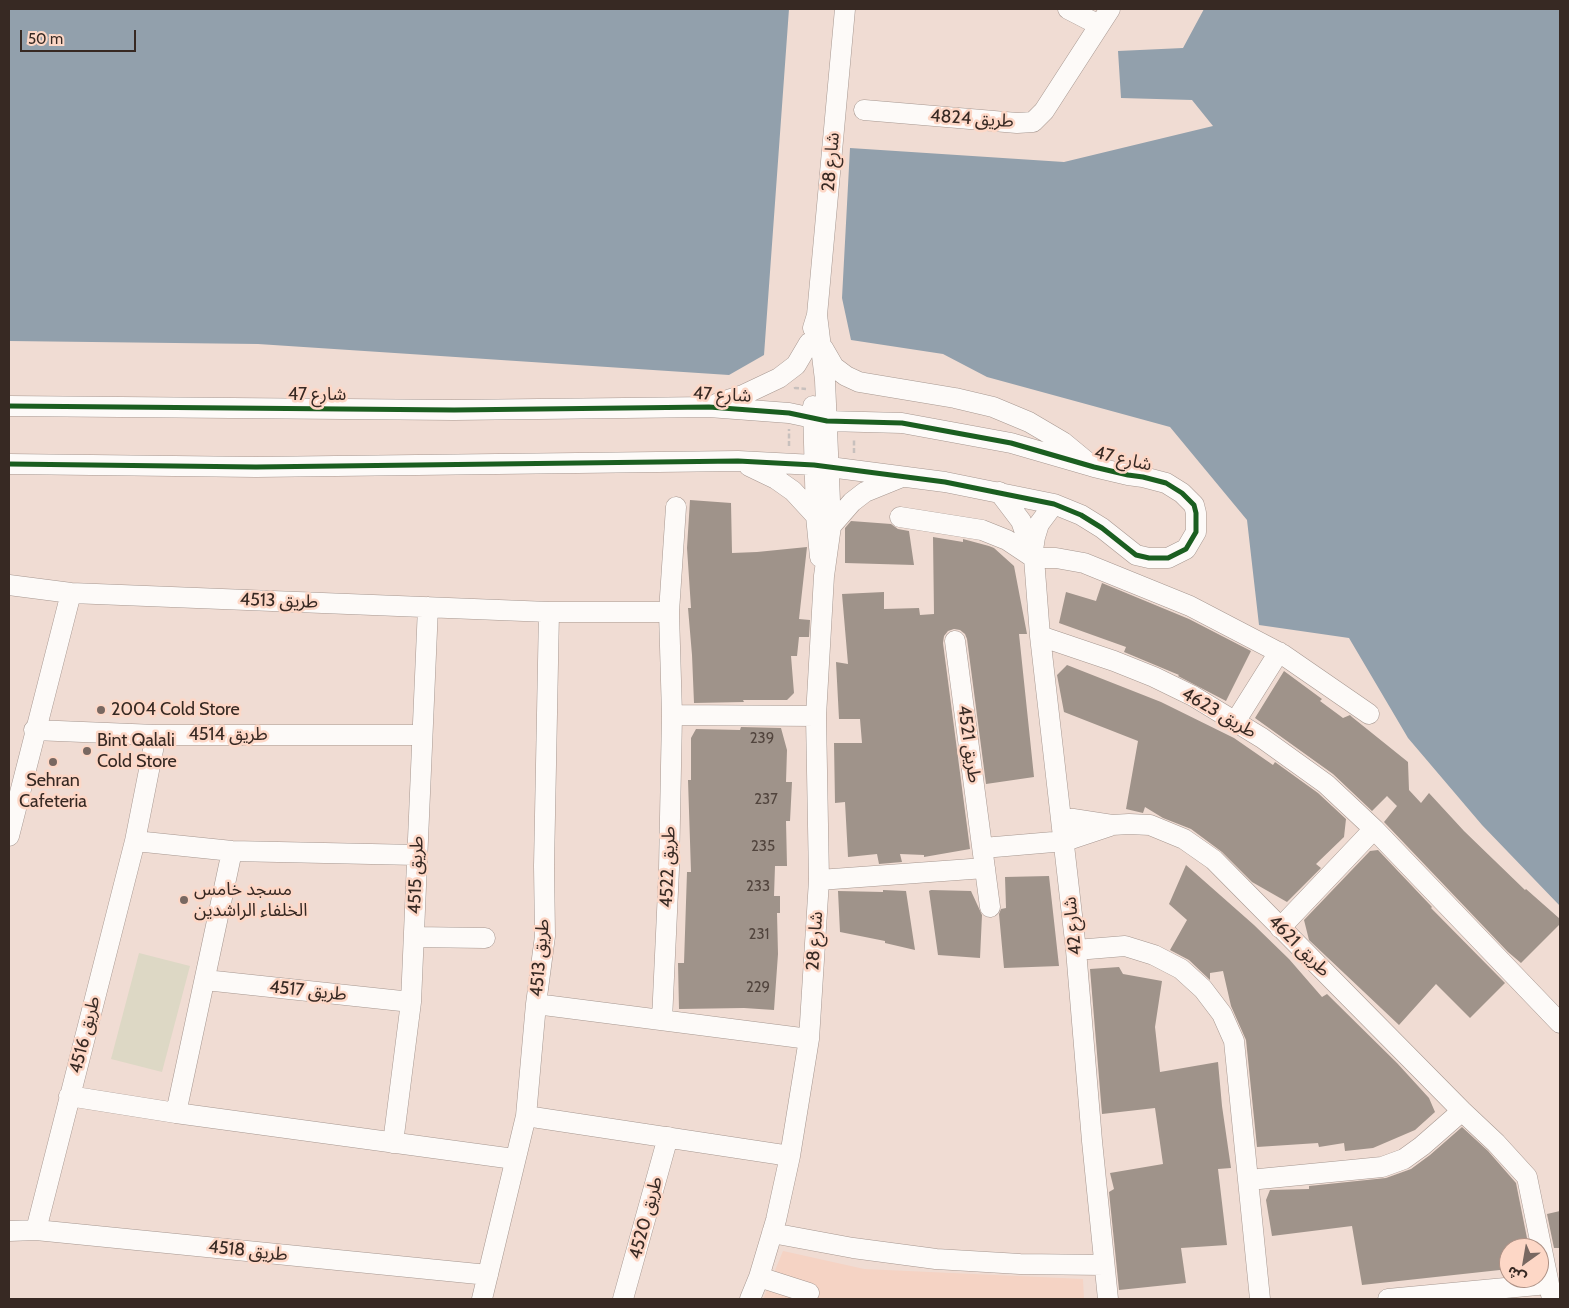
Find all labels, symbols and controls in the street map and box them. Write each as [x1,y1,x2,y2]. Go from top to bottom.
scale bar [22,20,139,52]
text: 50 m [28,30,63,48]
street label: طريق 4824 [929,105,1015,133]
street label: شارع 28 [818,131,844,193]
street label: شارع 47 [692,383,752,407]
street label: شارع 47 [288,384,346,406]
street label: شارع 47 [1092,442,1154,476]
street label: طريق 4513 [239,589,319,613]
street label: طريق 4623 [1178,683,1260,743]
place label: 2004 Cold Store [111,699,240,721]
marker: 2004 Cold Store [95,704,107,716]
street label: طريق 4521 [953,704,985,784]
street label: طريق 4514 [188,724,268,746]
place label: Bint Qalali Cold Store [97,730,177,772]
house number: 239 [750,730,774,748]
marker: Bint Qalali Cold Store [81,745,93,757]
marker: Sehran Cafeteria [47,756,59,768]
place label: Sehran Cafeteria [19,770,87,812]
house number: 237 [754,791,778,809]
street label: طريق 4522 [656,826,680,908]
street label: طريق 4515 [404,835,428,915]
house number: 235 [751,838,775,856]
house number: 233 [746,878,770,896]
place label: مسجد خامس الخلفاء الراشدين [194,879,308,922]
marker: مسجد خامس الخلفاء الراشدين [178,894,190,906]
street label: شارع 42 [1059,896,1087,956]
street label: شارع 28 [802,911,828,971]
street label: طريق 4621 [1264,911,1334,981]
street label: طريق 4513 [526,918,554,998]
house number: 231 [749,926,769,944]
street label: طريق 4517 [268,976,348,1006]
house number: 229 [746,979,770,997]
street label: طريق 4516 [65,994,105,1076]
street label: طريق 4520 [625,1174,667,1262]
street label: طريق 4518 [207,1236,289,1266]
north arrow [1499,1238,1549,1288]
text: ش [1504,1262,1529,1288]

